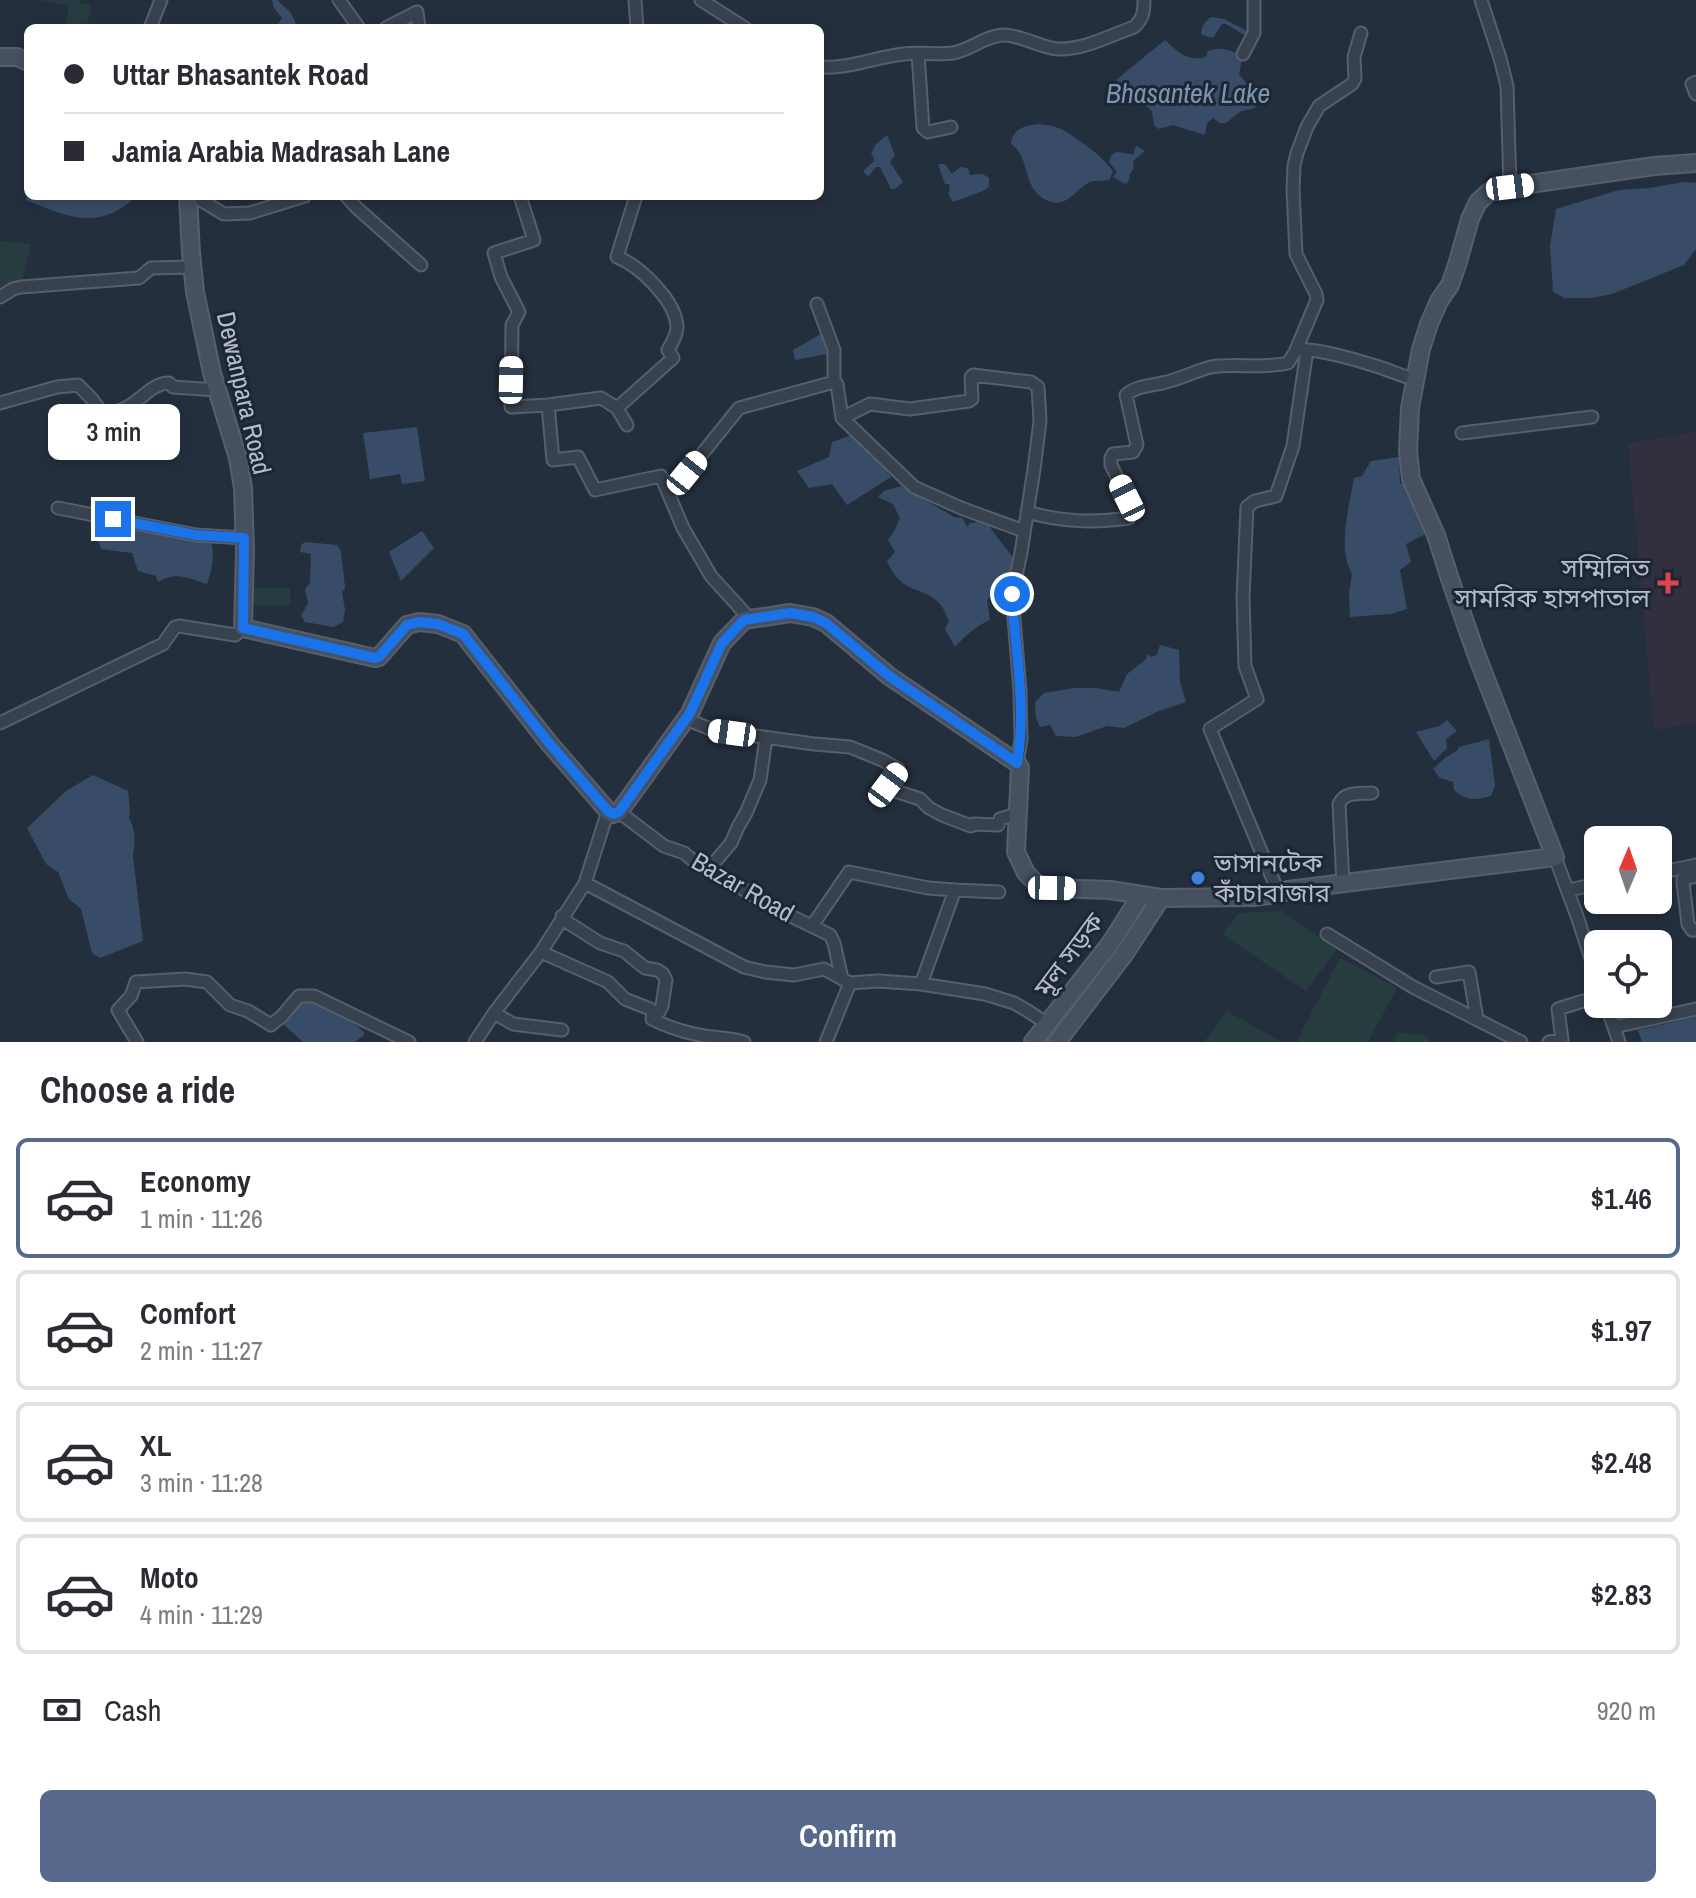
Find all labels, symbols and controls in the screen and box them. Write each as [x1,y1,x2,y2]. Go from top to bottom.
text: Uttar Bhasantek Road [112,54,369,94]
water label: Bhasantek Lake [1106,74,1270,112]
text: Jamia Arabia Madrasah Lane [112,131,450,171]
car [1485,172,1535,202]
street label: Dewanpara Road [209,308,280,478]
car [499,356,523,404]
callout: 3 min [47,403,179,459]
text: 3 min [87,414,141,449]
car [663,447,711,499]
car [1106,471,1148,525]
route end [95,501,131,537]
place label: সম্মিলিত সামরিক হাসপাতাল [1454,550,1651,615]
marker: সম্মিলিত সামরিক হাসপাতাল [1657,572,1679,594]
route start [994,576,1030,612]
car [707,718,757,748]
car [864,759,912,811]
north arrow [1584,826,1672,914]
map controls [1584,826,1672,1018]
street label: Bazar Road [686,843,801,930]
place label: ভাসানটেক কাঁচাবাজার [1213,845,1331,910]
marker: ভাসানটেক কাঁচাবাজার [1189,869,1207,887]
car [1028,876,1076,900]
street label: মূল সড়ক [1025,905,1112,1005]
button: locate [1584,930,1672,1018]
text: Choose a ride [40,1066,235,1114]
text: Economy [140,1161,251,1201]
icon: car [44,1162,116,1234]
text: $1.46 [1590,1178,1652,1218]
text: 1 min · 11:26 [140,1201,263,1236]
text: Comfort [140,1293,236,1333]
icon: car [44,1294,116,1366]
text: $1.97 [1590,1310,1652,1350]
text: 2 min · 11:27 [140,1333,263,1368]
text: XL [140,1425,171,1465]
icon: car [44,1426,116,1498]
text: $2.48 [1590,1442,1652,1482]
text: 3 min · 11:28 [140,1465,263,1500]
text: Moto [140,1557,199,1597]
icon: car [44,1558,116,1630]
text: $2.83 [1590,1574,1652,1614]
text: 4 min · 11:29 [140,1597,263,1632]
icon: cash [40,1688,84,1732]
text: Cash [104,1690,161,1730]
text: 920 m [1597,1693,1656,1728]
button: Confirm [40,1790,1656,1882]

